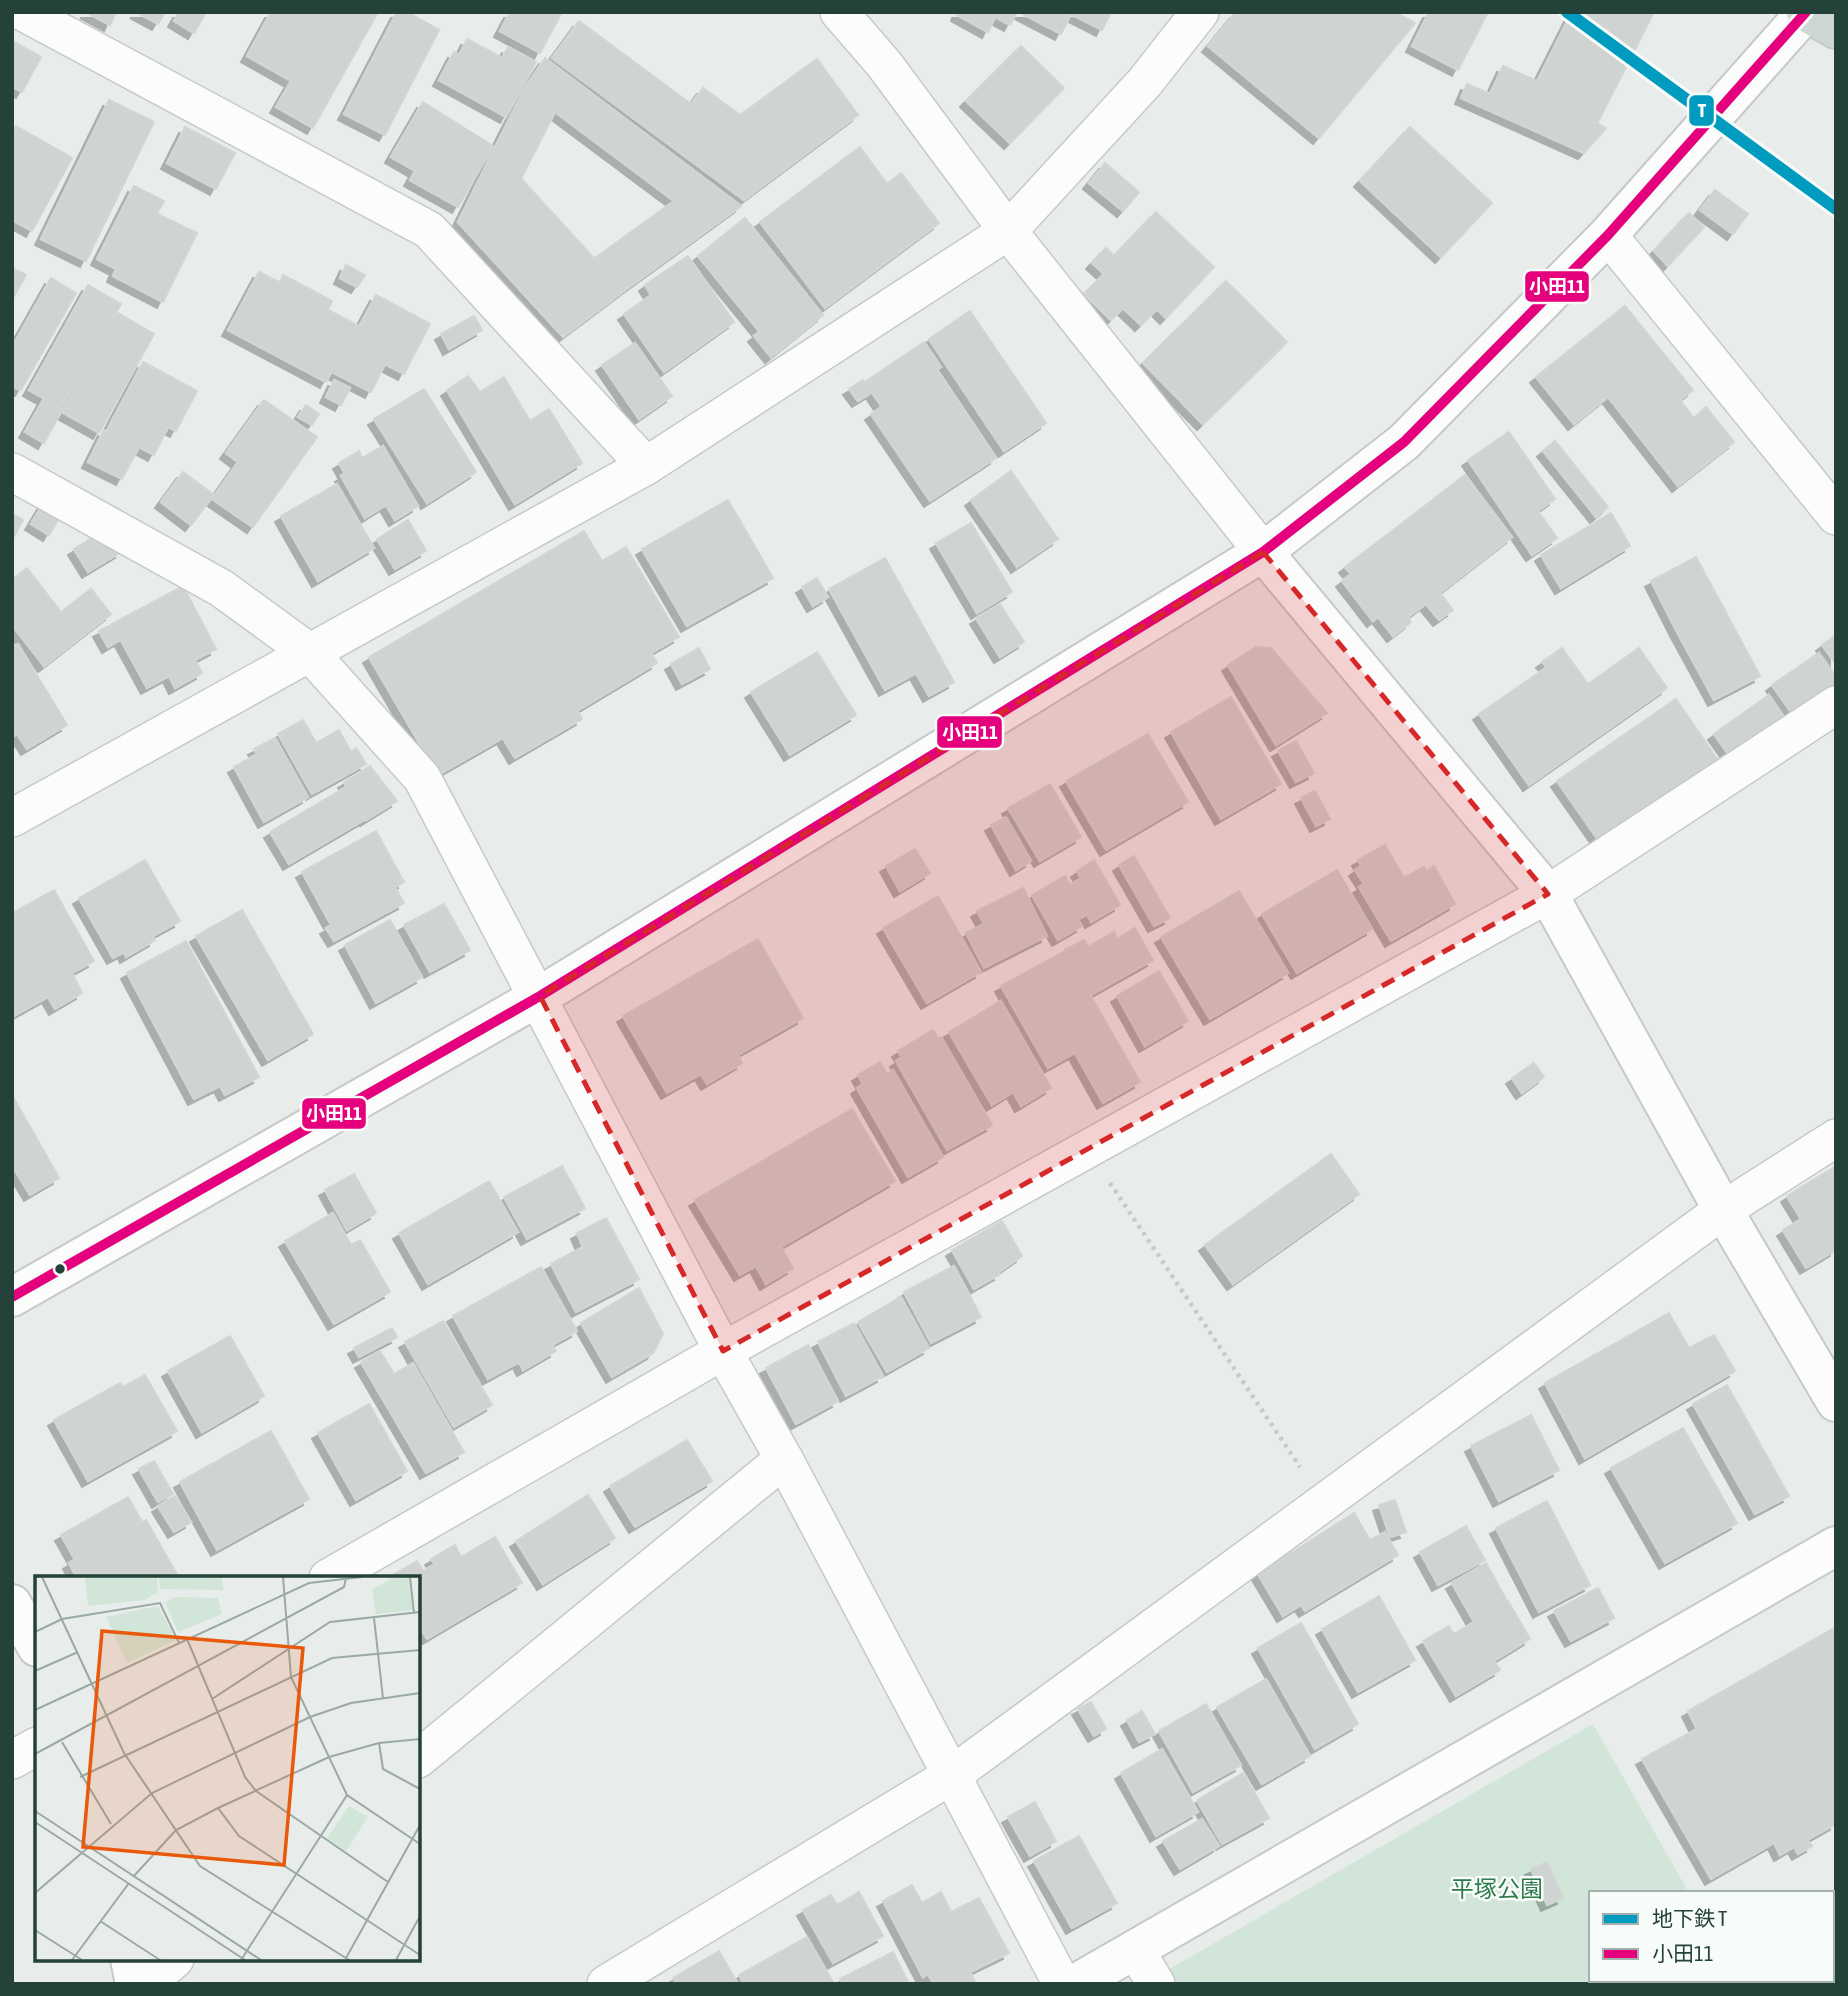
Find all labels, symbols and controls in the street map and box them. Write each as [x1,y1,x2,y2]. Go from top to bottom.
line badge: T [1688,94,1715,127]
text: T [1698,99,1707,121]
line badge: 小田11 [1524,270,1590,303]
text: 小田11 [1529,275,1585,297]
line badge: 小田11 [936,715,1003,749]
text: 小田11 [942,721,998,743]
line badge: 小田11 [301,1097,367,1130]
text: 小田11 [306,1102,362,1124]
unlabelled marker [53,1262,67,1276]
inset map [35,1576,420,1961]
park label: 平塚公園 [1451,1876,1543,1902]
legend [1589,1891,1834,1982]
text: 地下鉄 T [1652,1906,1727,1930]
text: 小田11 [1652,1941,1714,1965]

